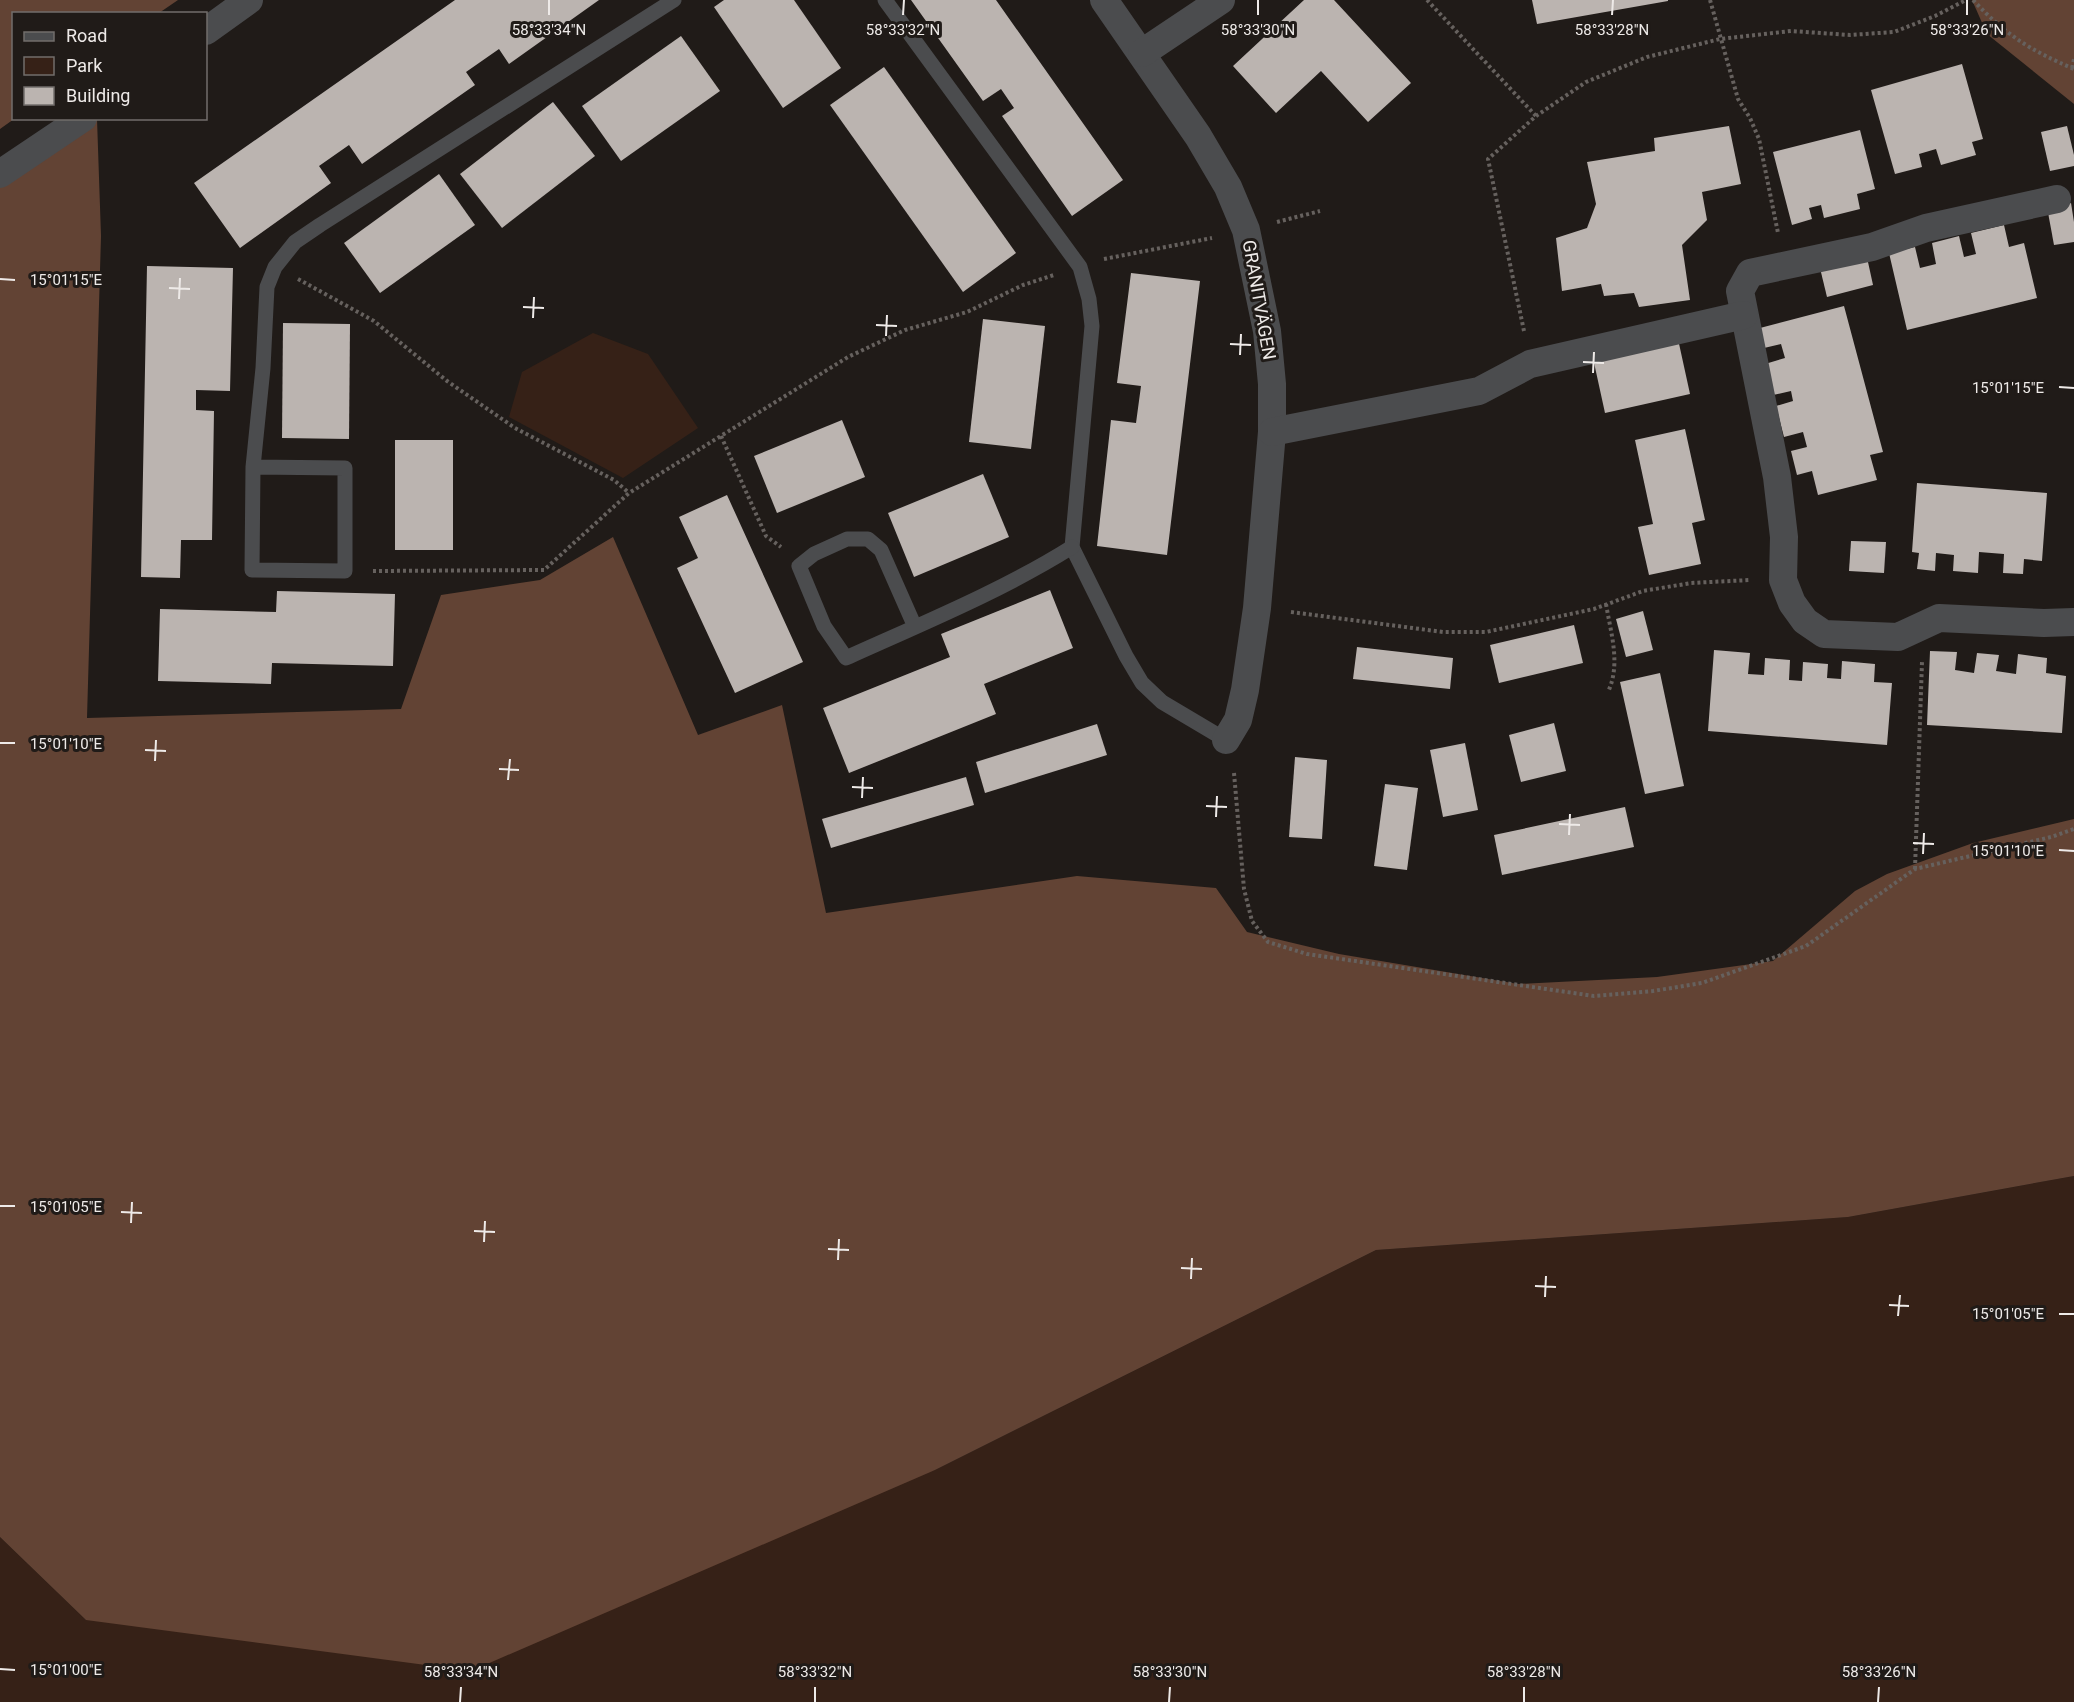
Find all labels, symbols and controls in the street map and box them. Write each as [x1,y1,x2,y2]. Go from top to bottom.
legend [12,12,207,120]
text: 58°33'34"N [512,21,586,39]
text: 58°33'32"N [866,21,940,39]
text: 58°33'30"N [1221,21,1295,39]
text: 58°33'28"N [1575,21,1649,39]
text: 58°33'26"N [1930,21,2004,39]
text: Road [66,25,107,46]
text: Park [66,55,103,76]
text: Building [66,85,130,106]
street label: GRANITVÄGEN [1239,238,1280,361]
text: 15°01'15"E [30,271,103,289]
text: 15°01'15"E [1972,379,2045,397]
text: 15°01'10"E [30,735,103,753]
text: 15°01'10"E [1972,842,2045,860]
text: 15°01'05"E [30,1198,103,1216]
text: 15°01'05"E [1972,1305,2045,1323]
text: 15°01'00"E [30,1661,103,1679]
text: 58°33'34"N [424,1663,498,1681]
text: 58°33'32"N [778,1663,852,1681]
text: 58°33'30"N [1133,1663,1207,1681]
text: 58°33'28"N [1487,1663,1561,1681]
text: 58°33'26"N [1842,1663,1916,1681]

